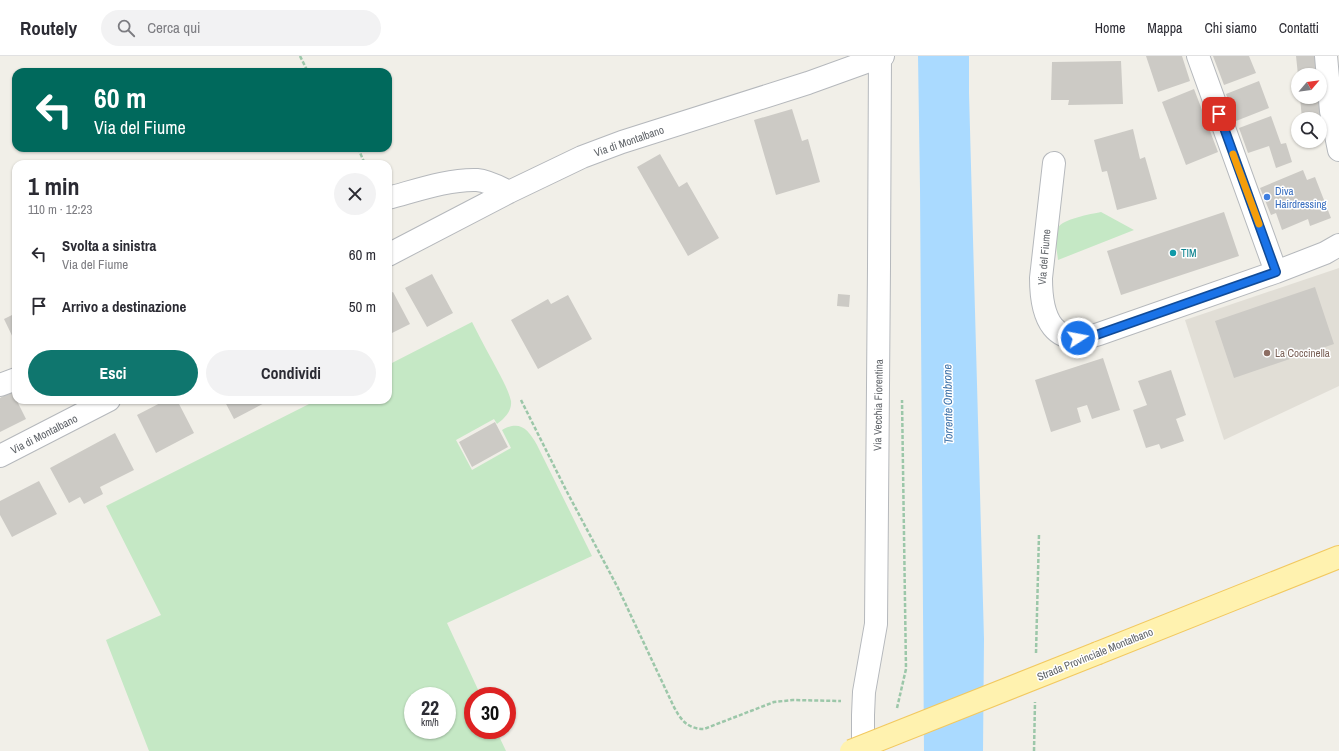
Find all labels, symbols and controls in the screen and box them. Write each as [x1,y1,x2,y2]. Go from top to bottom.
search box [101,10,381,46]
text: Routely [20,15,77,41]
icon: search [115,17,137,39]
text: Cerca qui [147,17,200,38]
text: Home [1095,19,1125,37]
text: Mappa [1147,19,1182,37]
text: Chi siamo [1204,19,1257,37]
text: Contatti [1279,19,1319,37]
north arrow [1291,68,1327,104]
map controls [1291,68,1327,148]
text: 60 m [94,79,146,117]
icon: left [28,84,80,136]
pin [1202,97,1236,131]
icon: arrive [1208,103,1230,125]
button: search [1291,112,1327,148]
text: Via del Fiume [94,115,186,140]
street label: Via di Montalbano [592,122,666,160]
text: 1 min [28,170,79,202]
button: close [334,173,376,215]
place label: Diva Hairdressing [1275,184,1327,211]
marker: Diva Hairdressing [1262,192,1272,202]
text: 110 m · 12:23 [28,201,92,218]
street label: Via del Fiume [1035,228,1053,286]
text: Svolta a sinistra [62,235,156,256]
icon: left [28,243,50,265]
text: 60 m [349,244,376,265]
place label: TIM [1181,246,1197,260]
marker: TIM [1168,248,1178,258]
text: Via del Fiume [62,256,128,273]
icon: arrive [28,295,50,317]
text: Arrivo a destinazione [62,296,186,317]
text: 50 m [349,296,376,317]
position arrow [1057,317,1099,359]
place label: La Coccinella [1275,346,1330,360]
marker: La Coccinella [1262,348,1272,358]
button: Esci [28,350,198,396]
button: Condividi [206,350,376,396]
street label: Via Vecchia Fiorentina [870,359,886,451]
water label: Torrente Ombrone [939,364,957,444]
street label: Via di Montalbano [8,411,80,457]
street label: Strada Provinciale Montalbano [1035,624,1155,684]
speed limit sign: 30 [464,687,516,739]
text: 22 [421,694,439,721]
text: km/h [421,716,439,729]

